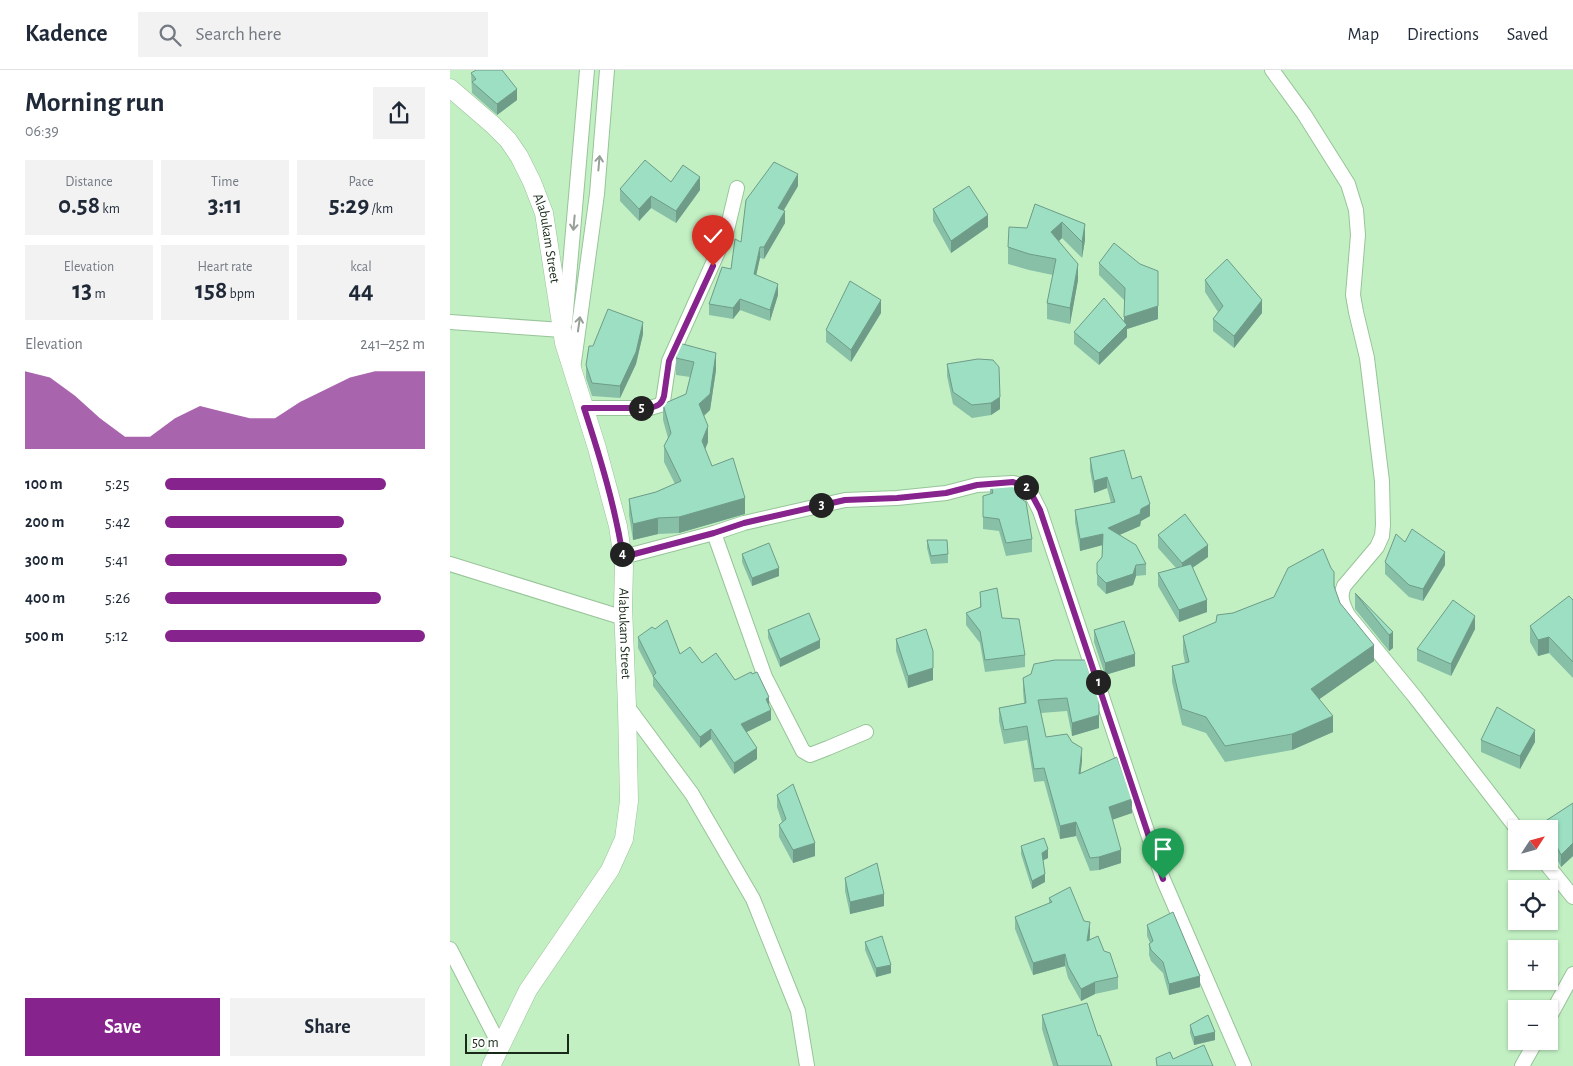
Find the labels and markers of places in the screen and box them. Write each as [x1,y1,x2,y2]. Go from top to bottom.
pin [692,215,734,266]
pin: 5 [628,396,654,420]
pin: 2 [1014,474,1038,500]
pin: 3 [808,492,834,518]
pin: 4 [610,542,634,566]
pin: 1 [1086,670,1110,694]
pin [1142,828,1184,879]

